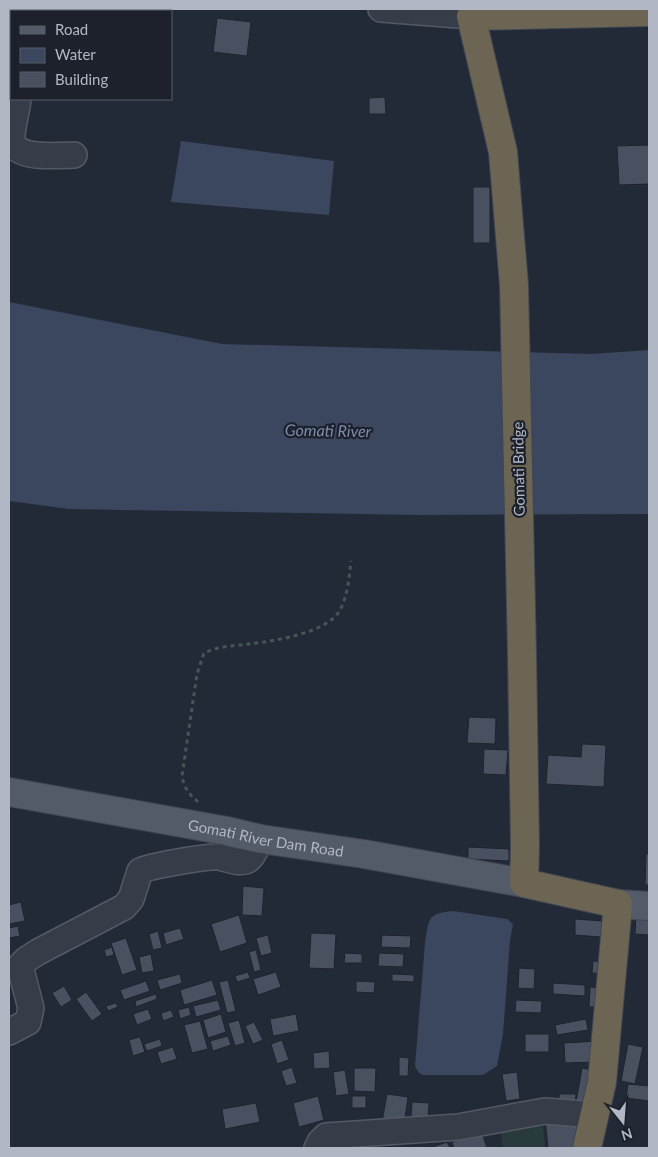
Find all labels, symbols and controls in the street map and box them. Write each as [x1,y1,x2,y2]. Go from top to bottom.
legend [10,10,172,100]
text: Road [55,20,88,38]
text: Water [55,45,96,63]
text: Building [55,70,108,88]
water label: Gomati River [285,420,372,440]
street label: Gomati Bridge [508,421,528,517]
street label: Gomati River Dam Road [187,815,345,860]
north arrow [598,1097,648,1147]
text: N [619,1125,635,1145]

